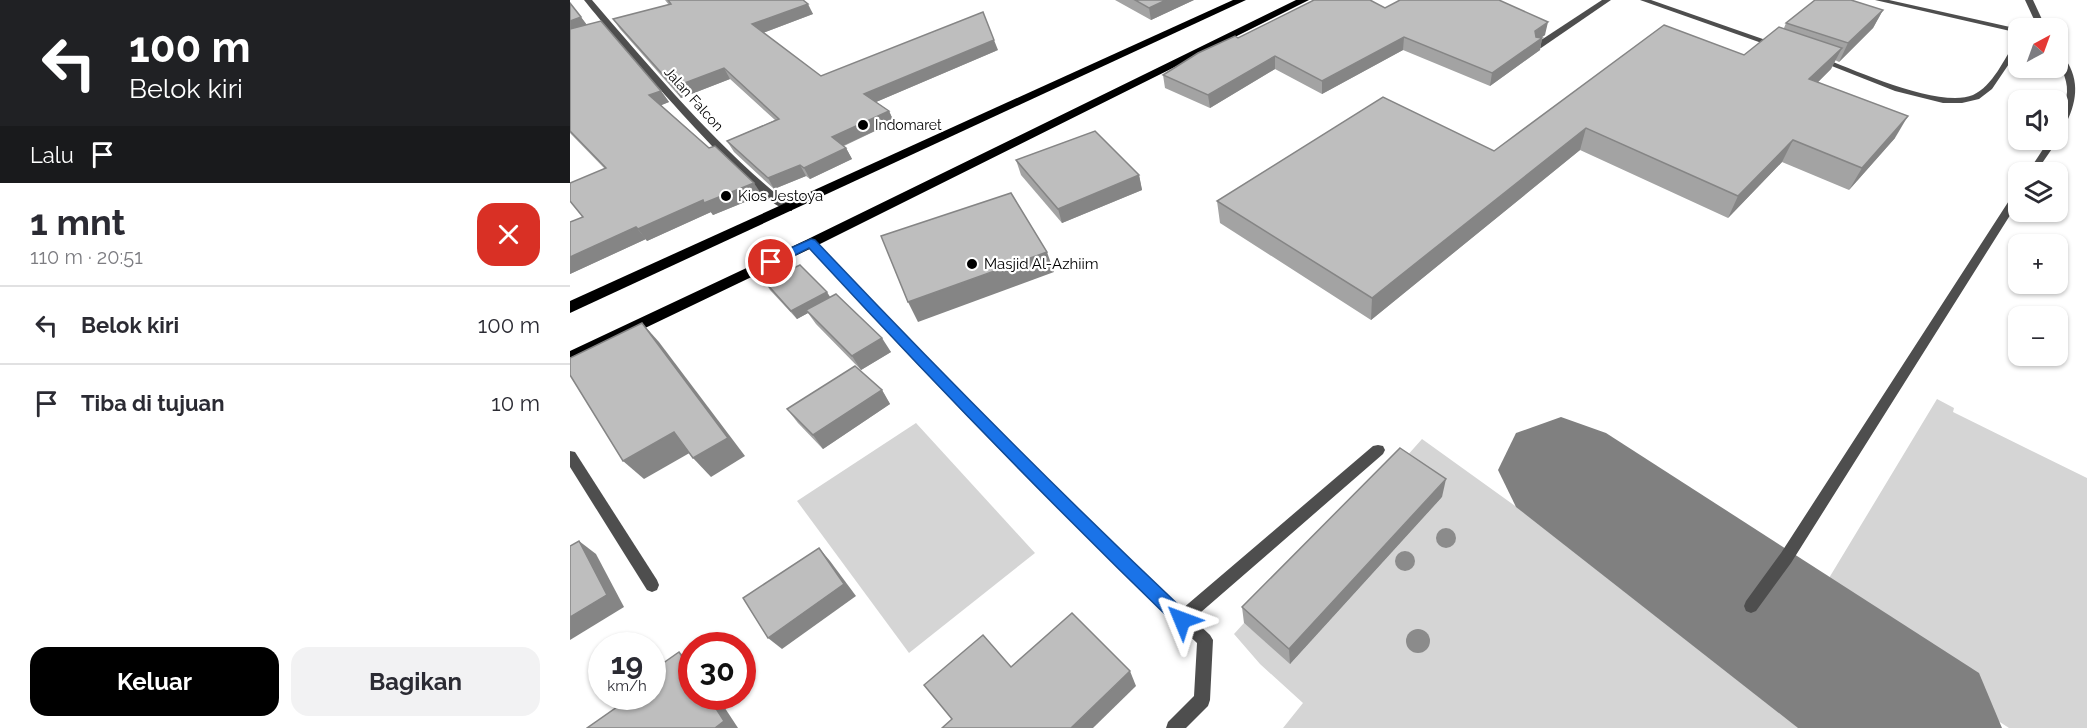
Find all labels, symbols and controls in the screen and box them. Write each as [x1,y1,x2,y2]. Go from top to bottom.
north arrow [2008,18,2068,78]
map controls [2008,18,2068,366]
text: 100 m [129,23,251,72]
icon: left [30,24,108,102]
street label: Jalan Falcon [661,64,727,134]
text: Belok kiri [129,73,243,104]
button: sound [2008,90,2068,150]
place label: Indomaret [875,117,942,133]
marker: Indomaret [856,118,870,132]
icon: arrive [86,138,119,171]
text: Lalu [30,142,74,168]
button: layers [2008,162,2068,222]
place label: Kios Jestoya [738,187,823,205]
marker: Kios Jestoya [719,189,733,203]
text: 1 mnt [30,201,125,243]
button: close [477,203,540,266]
button: + [2008,234,2068,294]
pin [745,236,796,287]
text: 110 m · 20:51 [30,245,143,269]
icon: arrive [754,245,787,278]
place label: Masjid Al-Azhiim [984,255,1099,273]
marker: Masjid Al-Azhiim [965,257,979,271]
button: − [2008,306,2068,366]
icon: left [30,309,63,342]
text: Belok kiri [81,312,179,338]
text: 100 m [478,312,540,338]
icon: arrive [30,387,63,420]
text: Tiba di tujuan [81,390,224,416]
text: 10 m [491,390,540,416]
position arrow [1150,588,1214,652]
speed limit sign: 30 [678,632,756,710]
text: 19 [611,646,643,681]
button: Keluar [30,647,279,716]
button: Bagikan [291,647,540,716]
text: km/h [607,677,647,695]

